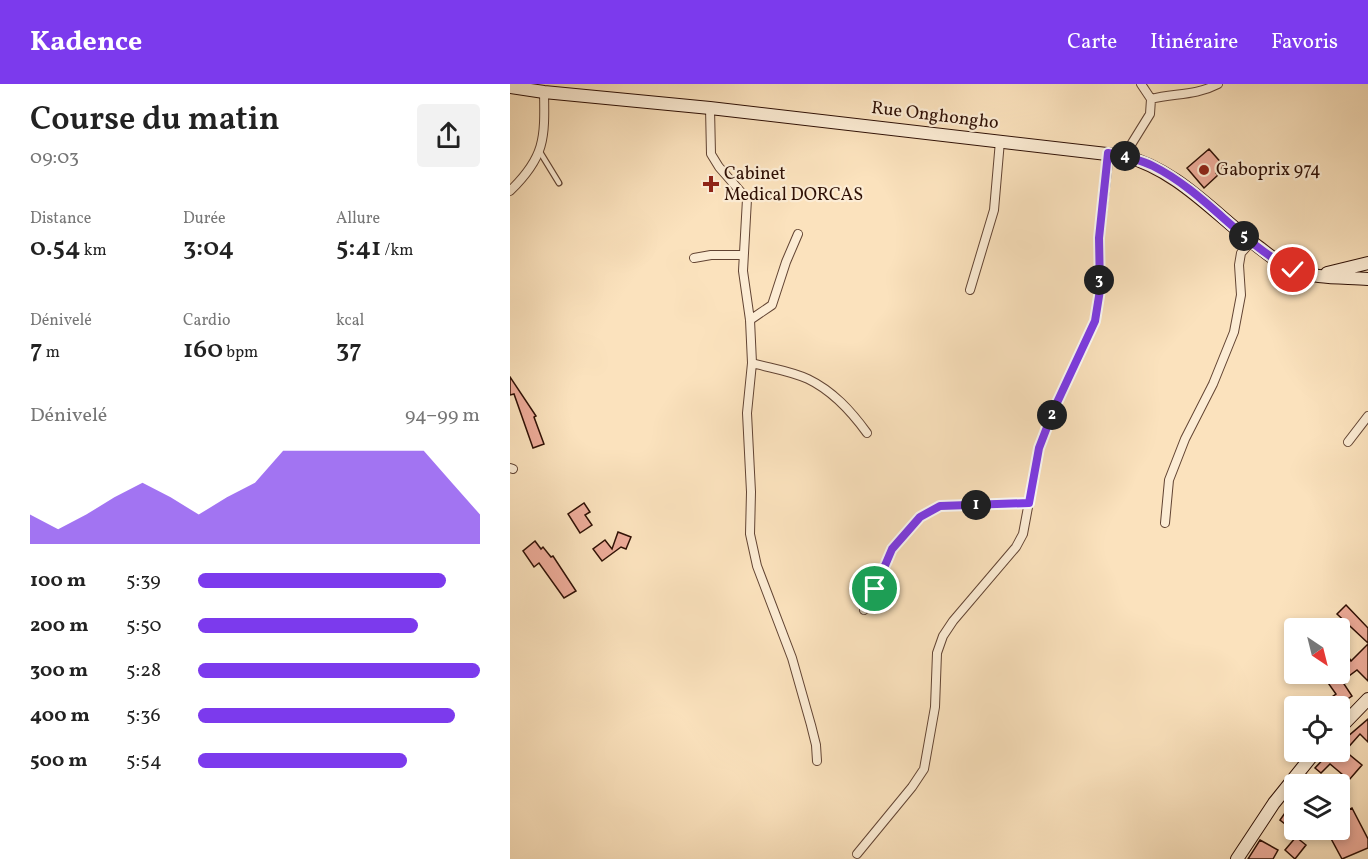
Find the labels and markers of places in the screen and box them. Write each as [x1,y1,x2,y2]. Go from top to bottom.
pin: 4 [1110,141,1140,171]
place label: Gaboprix 974 [1216,158,1321,183]
place label: Cabinet Medical DORCAS [724,162,863,208]
marker: Gaboprix 974 [1197,163,1211,177]
marker: Cabinet Medical DORCAS [702,175,720,193]
pin: 5 [1229,221,1259,251]
pin [1267,244,1318,295]
pin: 3 [1084,265,1114,295]
pin: 2 [1037,400,1067,430]
pin: 1 [961,490,991,520]
pin [849,563,900,614]

